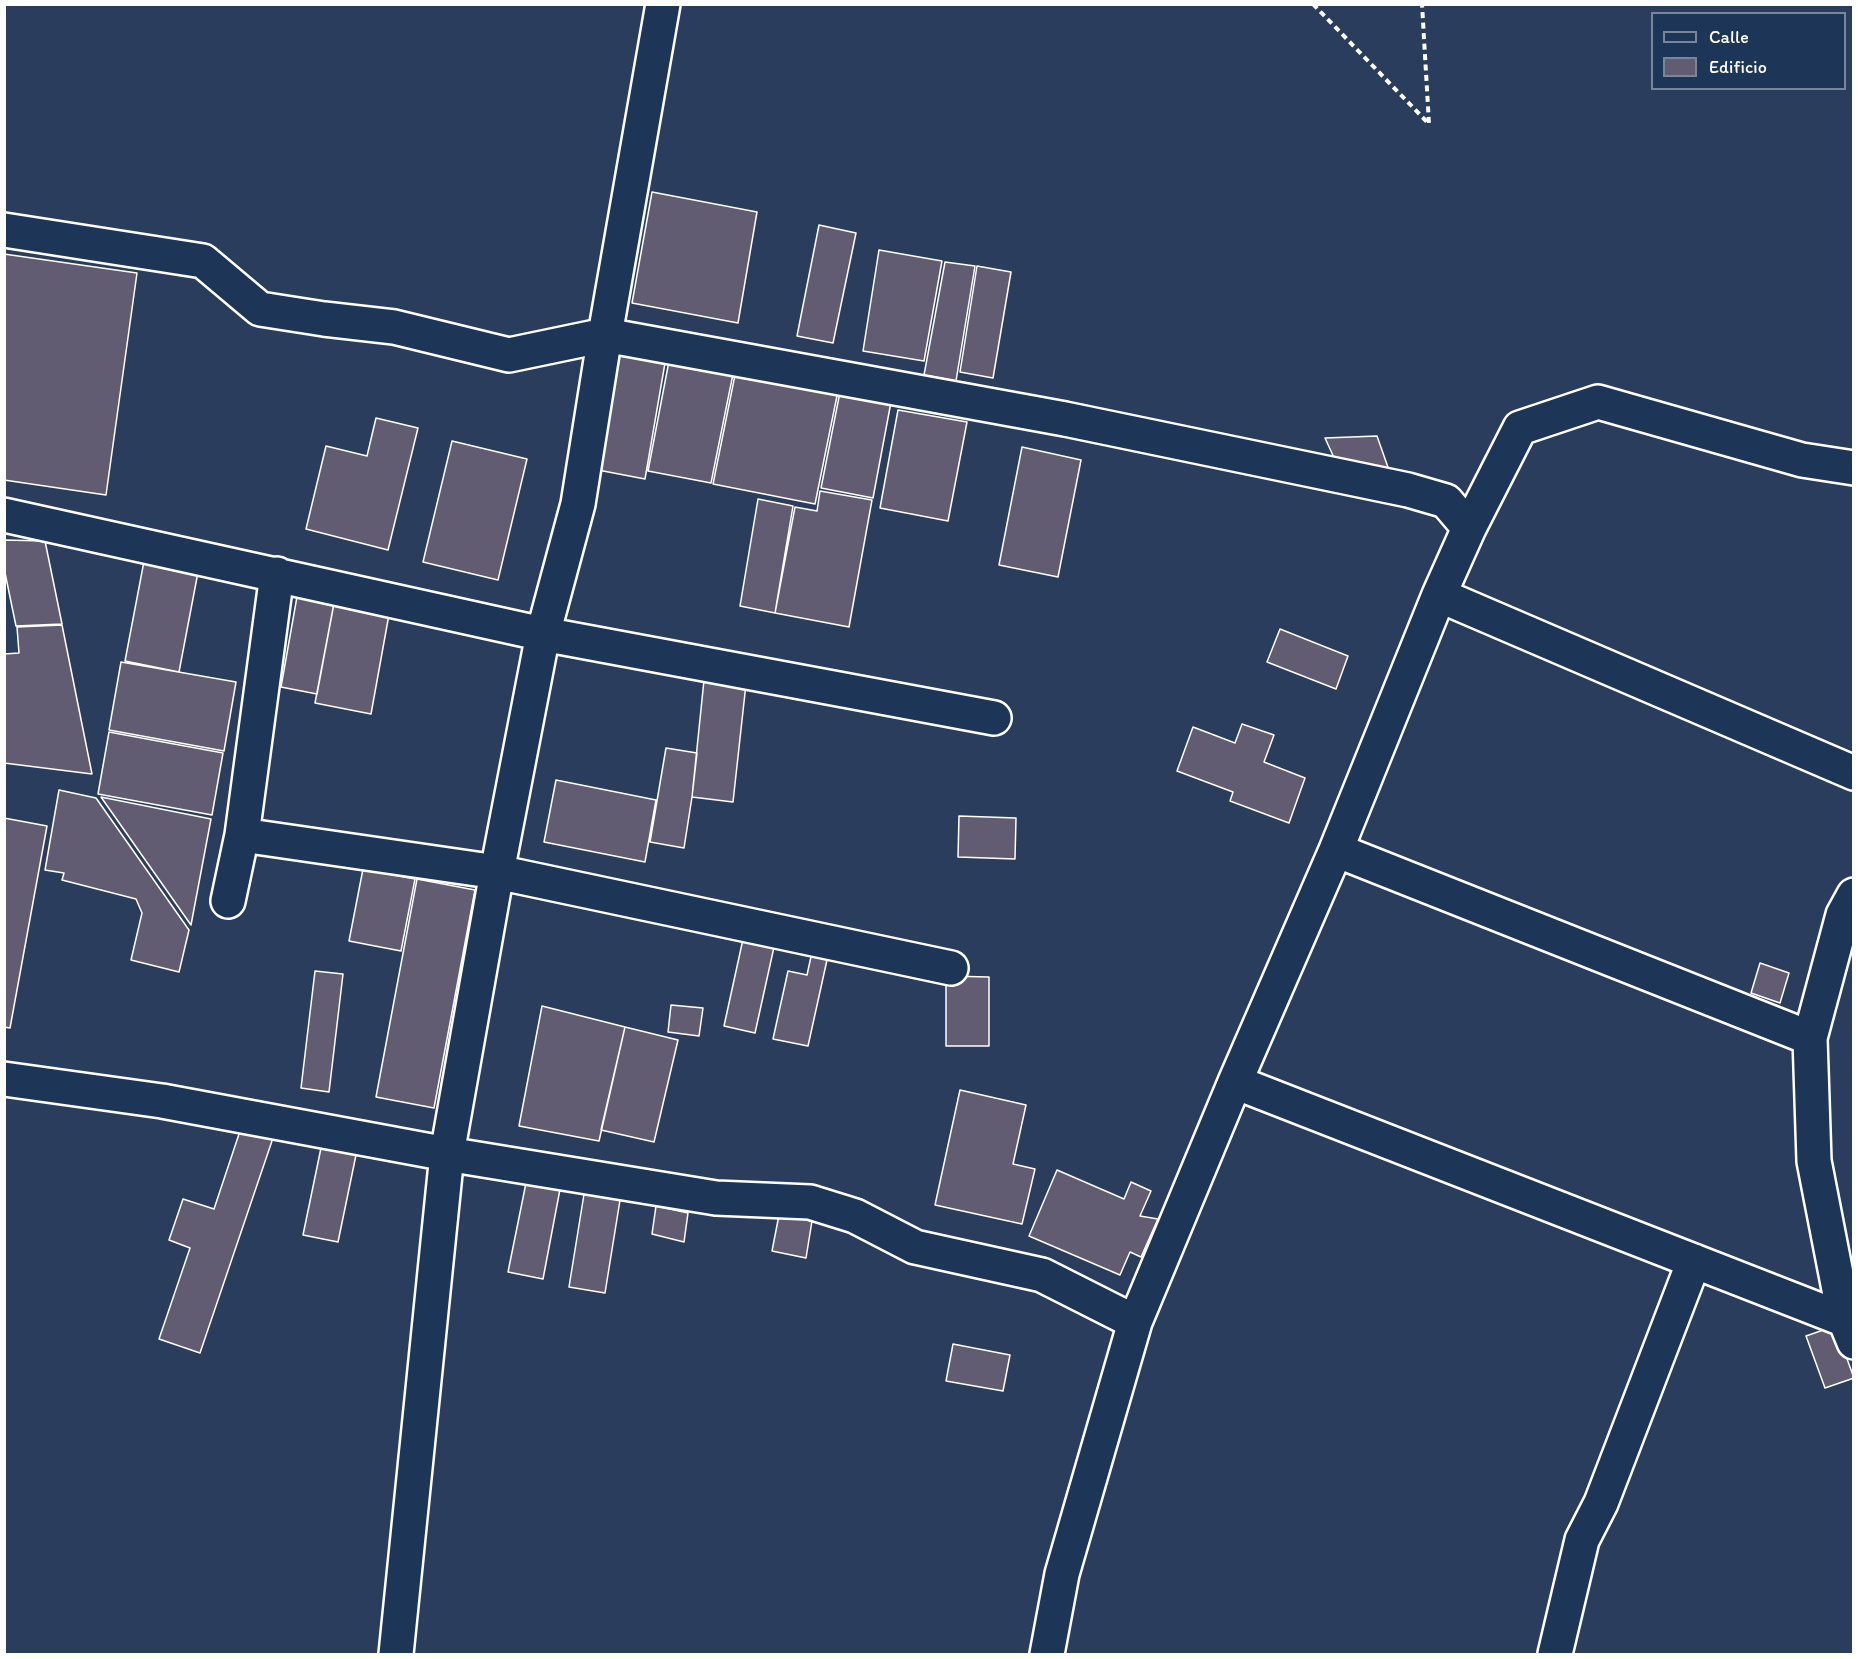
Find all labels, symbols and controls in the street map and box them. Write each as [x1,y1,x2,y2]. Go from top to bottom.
legend [1651,12,1846,90]
text: Calle [1709,26,1749,48]
text: Edificio [1709,56,1767,78]

